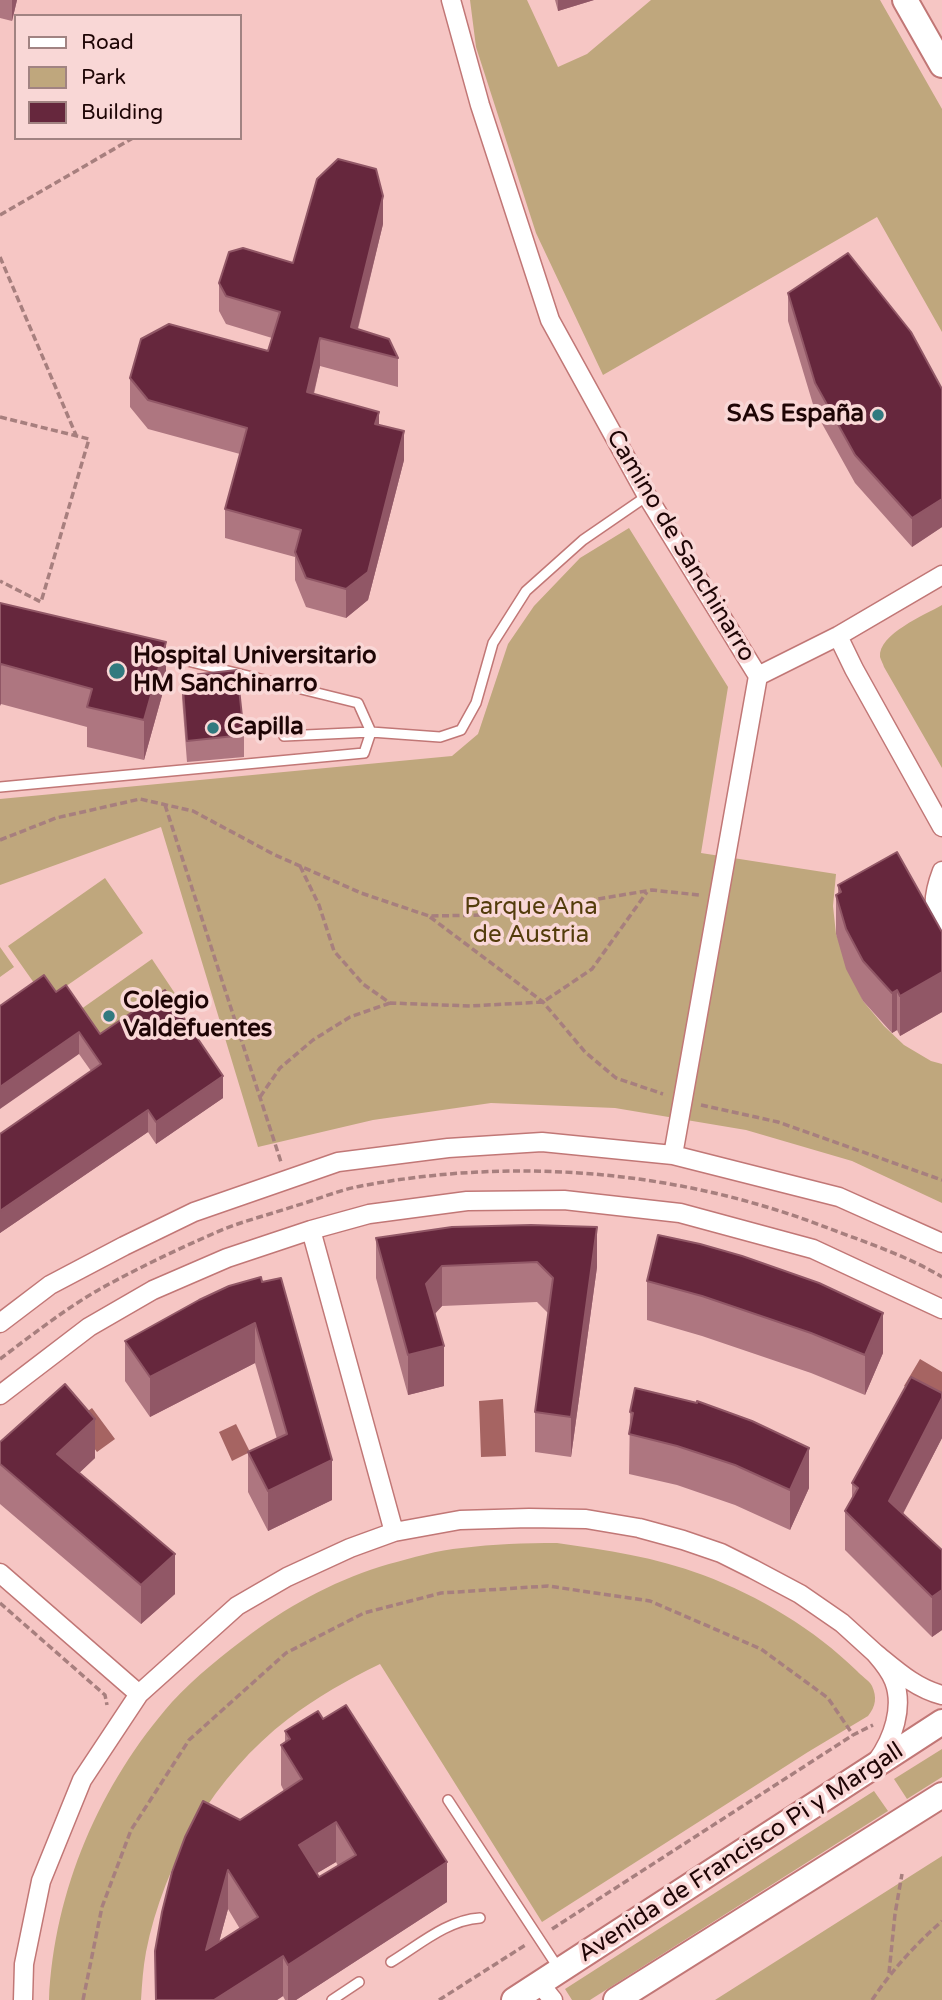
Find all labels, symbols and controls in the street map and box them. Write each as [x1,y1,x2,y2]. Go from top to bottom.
legend [14,14,242,140]
text: Road [81,30,134,55]
text: Park [81,65,126,90]
text: Building [81,100,163,125]
place label: SAS España [727,401,864,429]
marker: SAS España [870,407,886,423]
street label: Camino de Sanchinarro [599,425,761,667]
place label: Hospital Universitario HM Sanchinarro [133,643,376,699]
marker: Hospital Universitario HM Sanchinarro [107,661,127,681]
place label: Capilla [227,714,304,742]
marker: Capilla [205,720,221,736]
park label: Parque Ana de Austria [464,894,598,950]
place label: Colegio Valdefuentes [123,988,272,1044]
marker: Colegio Valdefuentes [101,1008,117,1024]
street label: Avenida de Francisco Pi y Margall [573,1737,909,1969]

